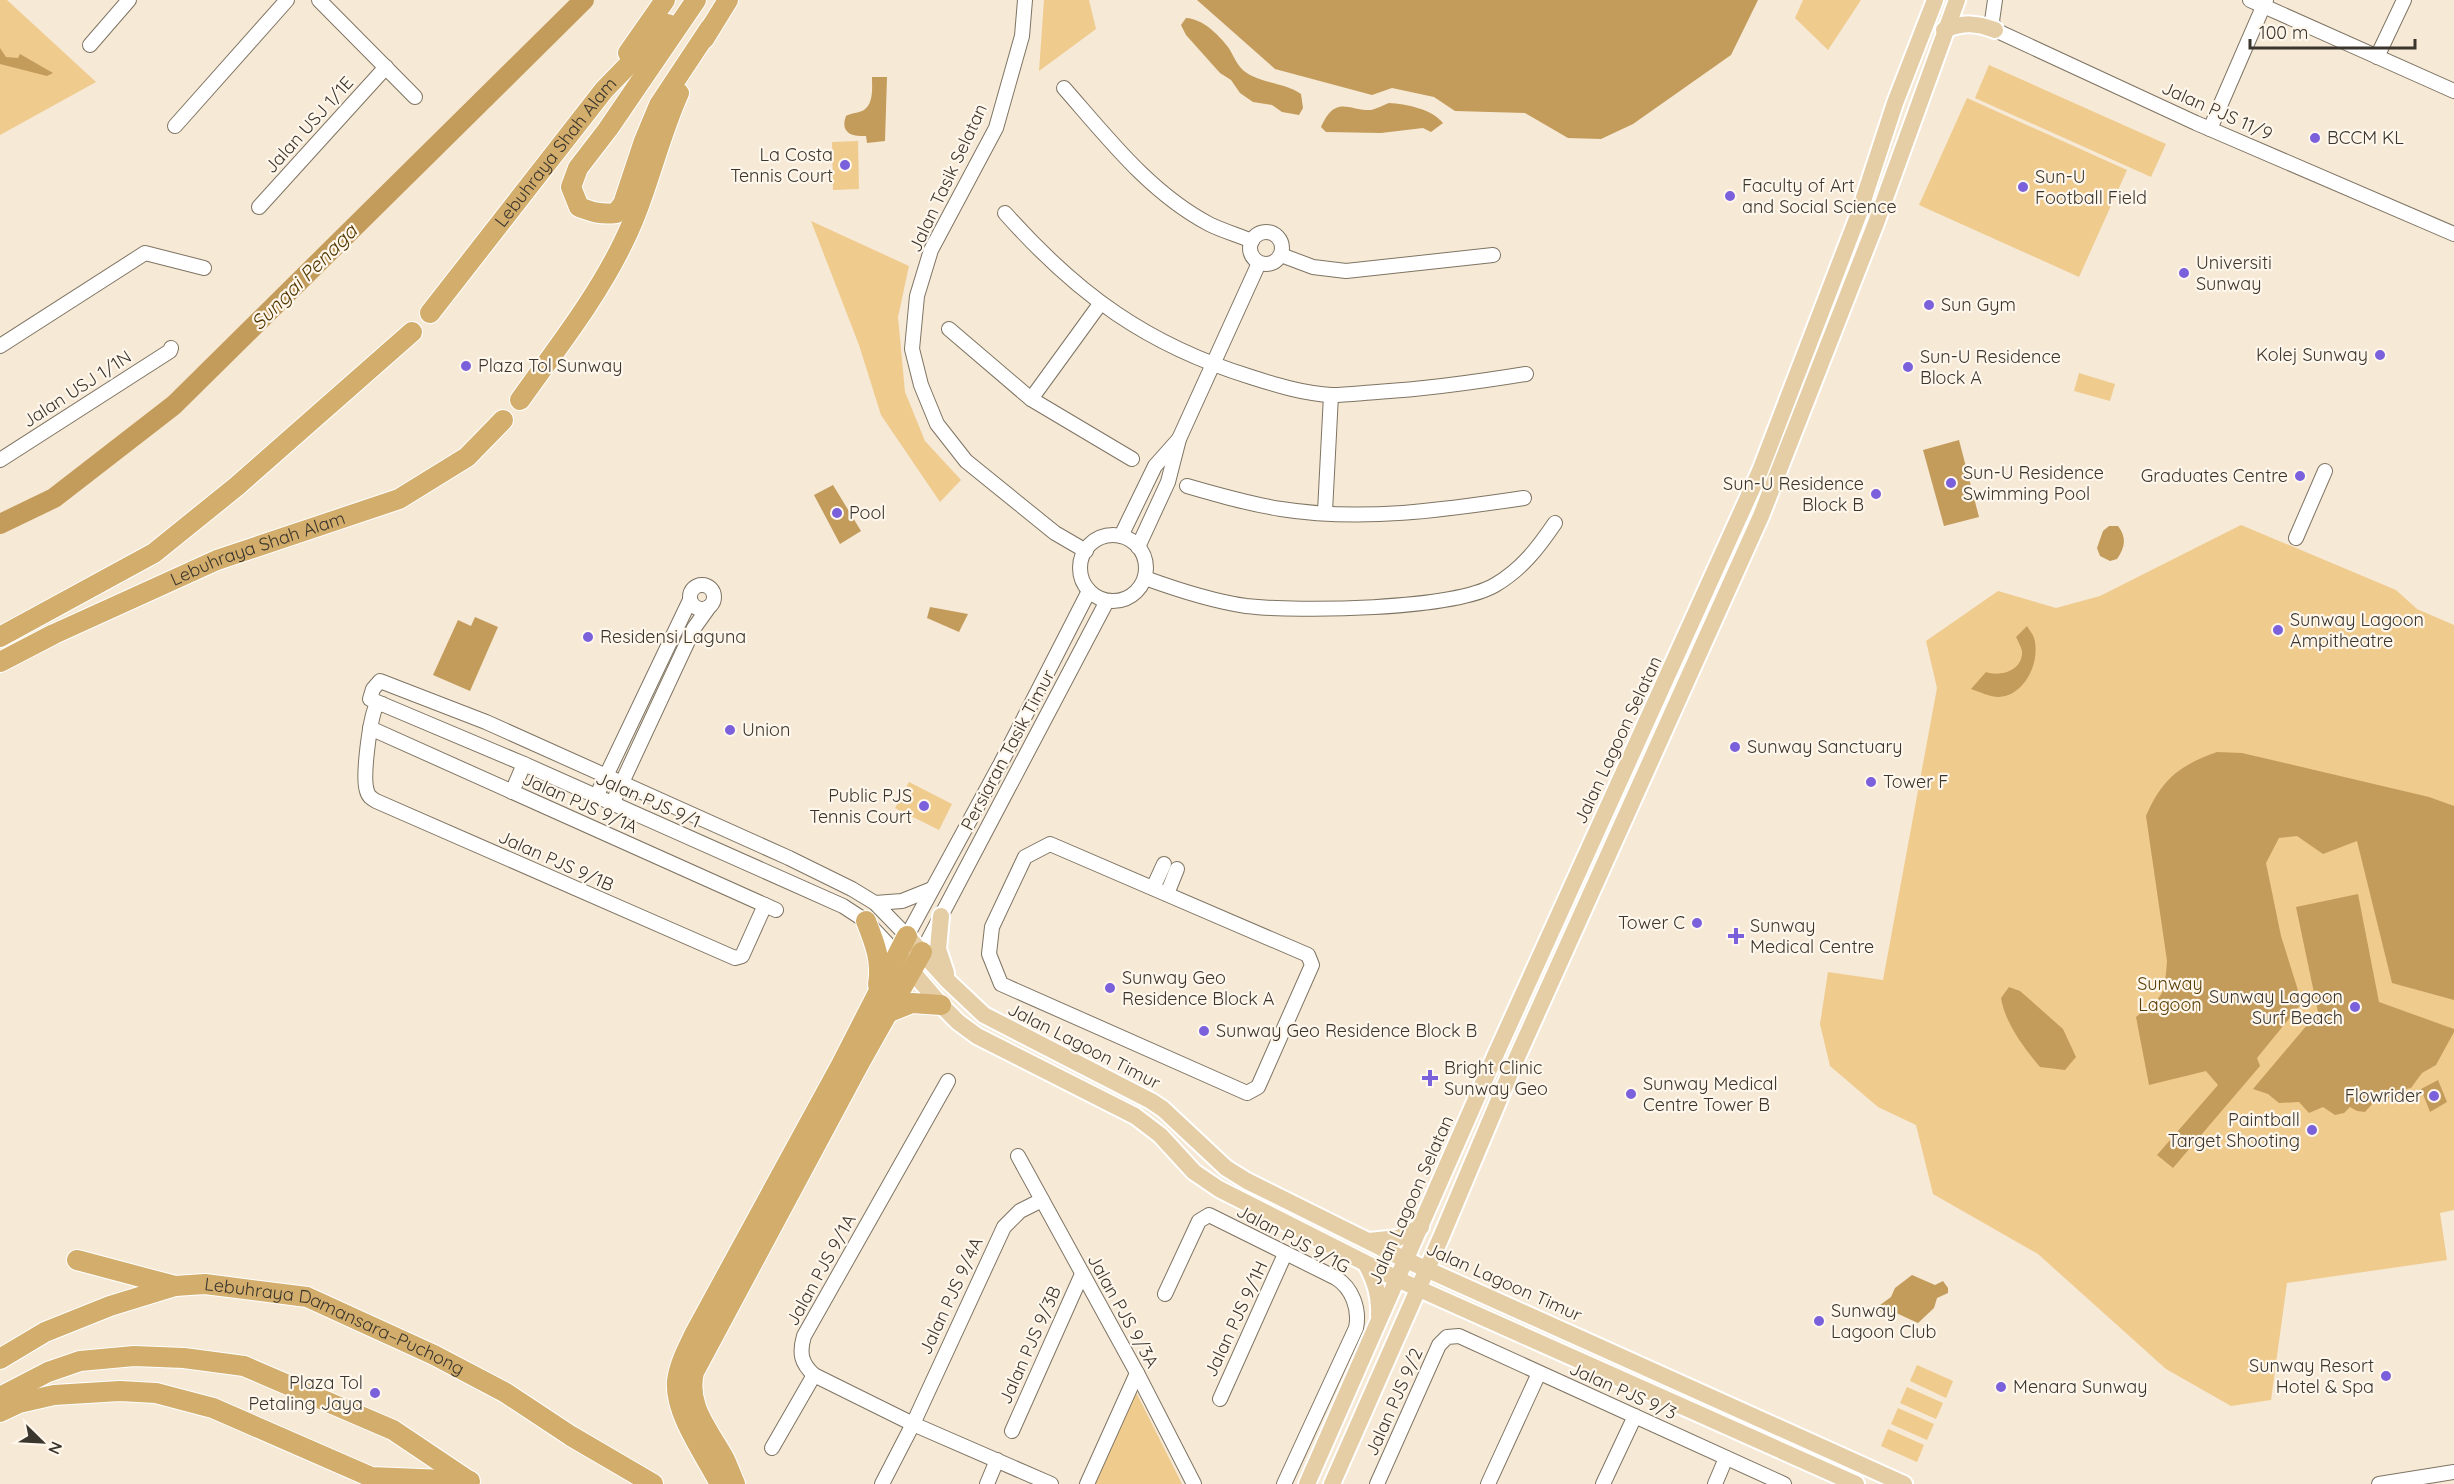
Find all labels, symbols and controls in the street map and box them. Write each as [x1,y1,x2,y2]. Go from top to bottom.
scale bar [2250,12,2415,50]
text: 100 m [2259,21,2308,44]
street label: Jalan USJ 1/1E [259,71,358,178]
street label: Lebuhraya Shah Alam [489,72,621,232]
street label: Jalan PJS 11/9 [2158,76,2276,145]
street label: Jalan Tasik Selatan [903,100,992,256]
place label: BCCM KL [2327,126,2404,149]
marker: BCCM KL [2308,131,2322,145]
place label: La Costa Tennis Court [730,143,833,187]
marker: La Costa Tennis Court [838,158,852,172]
place label: Sun-U Football Field [2035,165,2147,209]
place label: Faculty of Art and Social Science [1742,174,1897,218]
marker: Sun-U Football Field [2016,180,2030,194]
marker: Faculty of Art and Social Science [1723,189,1737,203]
water label: Sungai Penaga [245,217,363,335]
place label: Universiti Sunway [2196,251,2272,295]
marker: Universiti Sunway [2177,266,2191,280]
place label: Sun Gym [1941,293,2016,316]
marker: Sun Gym [1922,298,1936,312]
place label: Kolej Sunway [2256,343,2368,366]
street label: Jalan USJ 1/1N [18,345,136,432]
place label: Sun-U Residence Block A [1920,345,2061,389]
marker: Kolej Sunway [2373,348,2387,362]
place label: Plaza Tol Sunway [478,354,622,377]
marker: Plaza Tol Sunway [459,359,473,373]
marker: Sun-U Residence Block A [1901,360,1915,374]
place label: Sun-U Residence Swimming Pool [1963,461,2104,505]
place label: Graduates Centre [2141,464,2288,487]
marker: Graduates Centre [2293,469,2307,483]
place label: Sun-U Residence Block B [1723,472,1864,516]
marker: Sun-U Residence Swimming Pool [1944,476,1958,490]
marker: Sun-U Residence Block B [1869,487,1883,501]
place label: Pool [849,501,885,524]
street label: Lebuhraya Shah Alam [166,506,348,591]
marker: Pool [830,506,844,520]
place label: Sunway Lagoon Ampitheatre [2290,608,2424,652]
marker: Sunway Lagoon Ampitheatre [2271,623,2285,637]
place label: Residensi Laguna [600,625,746,648]
marker: Residensi Laguna [581,630,595,644]
street label: Jalan Lagoon Selatan [1569,652,1667,827]
street label: Persiaran Tasik Timur [955,665,1060,834]
place label: Union [742,718,790,741]
marker: Union [723,723,737,737]
place label: Sunway Sanctuary [1747,735,1903,758]
marker: Sunway Sanctuary [1728,740,1742,754]
street label: Jalan PJS 9/1 [592,766,704,833]
street label: Jalan PJS 9/1A [519,767,642,838]
place label: Tower F [1883,770,1948,793]
marker: Tower F [1864,775,1878,789]
place label: Public PJS Tennis Court [809,784,912,828]
marker: Public PJS Tennis Court [917,799,931,813]
street label: Jalan PJS 9/1B [495,825,618,896]
place label: Tower C [1618,911,1685,934]
place label: Sunway Medical Centre [1750,914,1874,958]
marker: Tower C [1690,916,1704,930]
marker: Sunway Medical Centre [1727,927,1745,945]
place label: Sunway Geo Residence Block A [1122,966,1275,1010]
park label: Sunway Lagoon [2137,972,2203,1016]
marker: Sunway Geo Residence Block A [1103,981,1117,995]
place label: Sunway Lagoon Surf Beach [2209,985,2343,1029]
street label: Jalan Lagoon Timur [1004,997,1164,1094]
marker: Sunway Lagoon Surf Beach [2348,1000,2362,1014]
place label: Sunway Geo Residence Block B [1216,1019,1477,1042]
marker: Sunway Geo Residence Block B [1197,1024,1211,1038]
place label: Bright Clinic Sunway Geo [1444,1056,1548,1100]
marker: Bright Clinic Sunway Geo [1421,1069,1439,1087]
place label: Sunway Medical Centre Tower B [1643,1072,1778,1116]
place label: Flowrider [2345,1084,2422,1107]
marker: Sunway Medical Centre Tower B [1624,1087,1638,1101]
marker: Flowrider [2427,1089,2441,1103]
place label: Paintball Target Shooting [2168,1108,2300,1152]
street label: Jalan Lagoon Selatan [1363,1112,1458,1288]
marker: Paintball Target Shooting [2305,1123,2319,1137]
street label: Jalan PJS 9/1G [1233,1199,1354,1278]
street label: Jalan PJS 9/1A [780,1210,861,1330]
street label: Jalan PJS 9/4A [913,1233,988,1358]
street label: Jalan Lagoon Timur [1423,1237,1586,1326]
street label: Jalan PJS 9/3A [1083,1250,1164,1372]
street label: Jalan PJS 9/1H [1199,1257,1272,1380]
street label: Lebuhraya Damansara–Puchong [203,1272,469,1380]
street label: Jalan PJS 9/3B [993,1282,1066,1407]
place label: Sunway Lagoon Club [1831,1299,1936,1343]
marker: Sunway Lagoon Club [1812,1314,1826,1328]
street label: Jalan PJS 9/2 [1360,1344,1428,1459]
place label: Sunway Resort Hotel & Spa [2249,1354,2374,1398]
street label: Jalan PJS 9/3 [1566,1357,1680,1424]
marker: Sunway Resort Hotel & Spa [2379,1369,2393,1383]
place label: Plaza Tol Petaling Jaya [248,1371,363,1415]
place label: Menara Sunway [2013,1375,2147,1398]
marker: Menara Sunway [1994,1380,2008,1394]
marker: Plaza Tol Petaling Jaya [368,1386,382,1400]
north arrow [12,1412,72,1472]
text: N [44,1439,67,1458]

